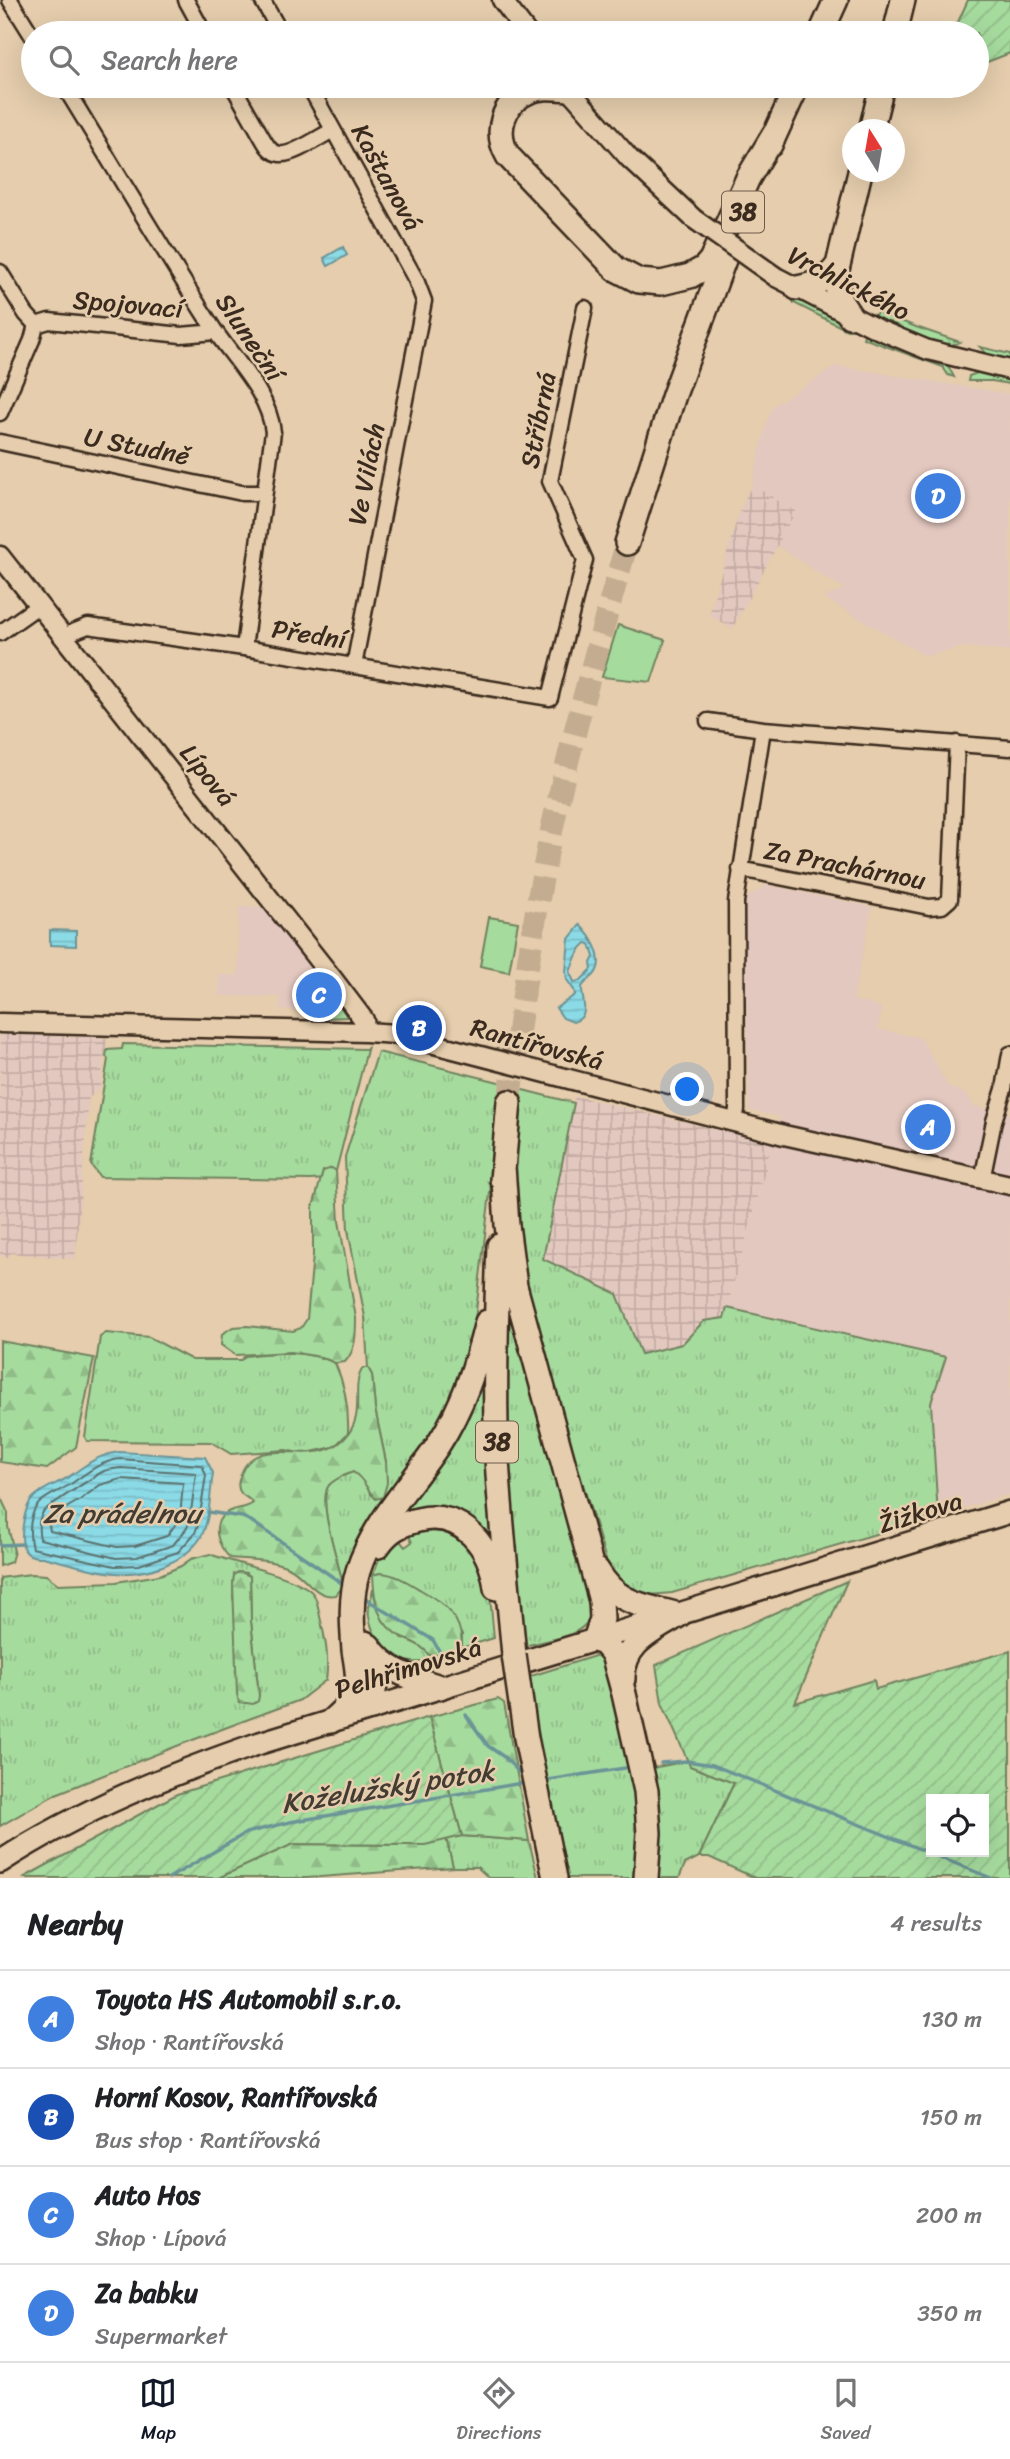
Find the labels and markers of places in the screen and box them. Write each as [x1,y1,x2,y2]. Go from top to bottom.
pin: D [915,470,961,522]
pin: C [296,969,342,1021]
pin: B [396,1002,442,1054]
pin: A [905,1101,951,1153]

